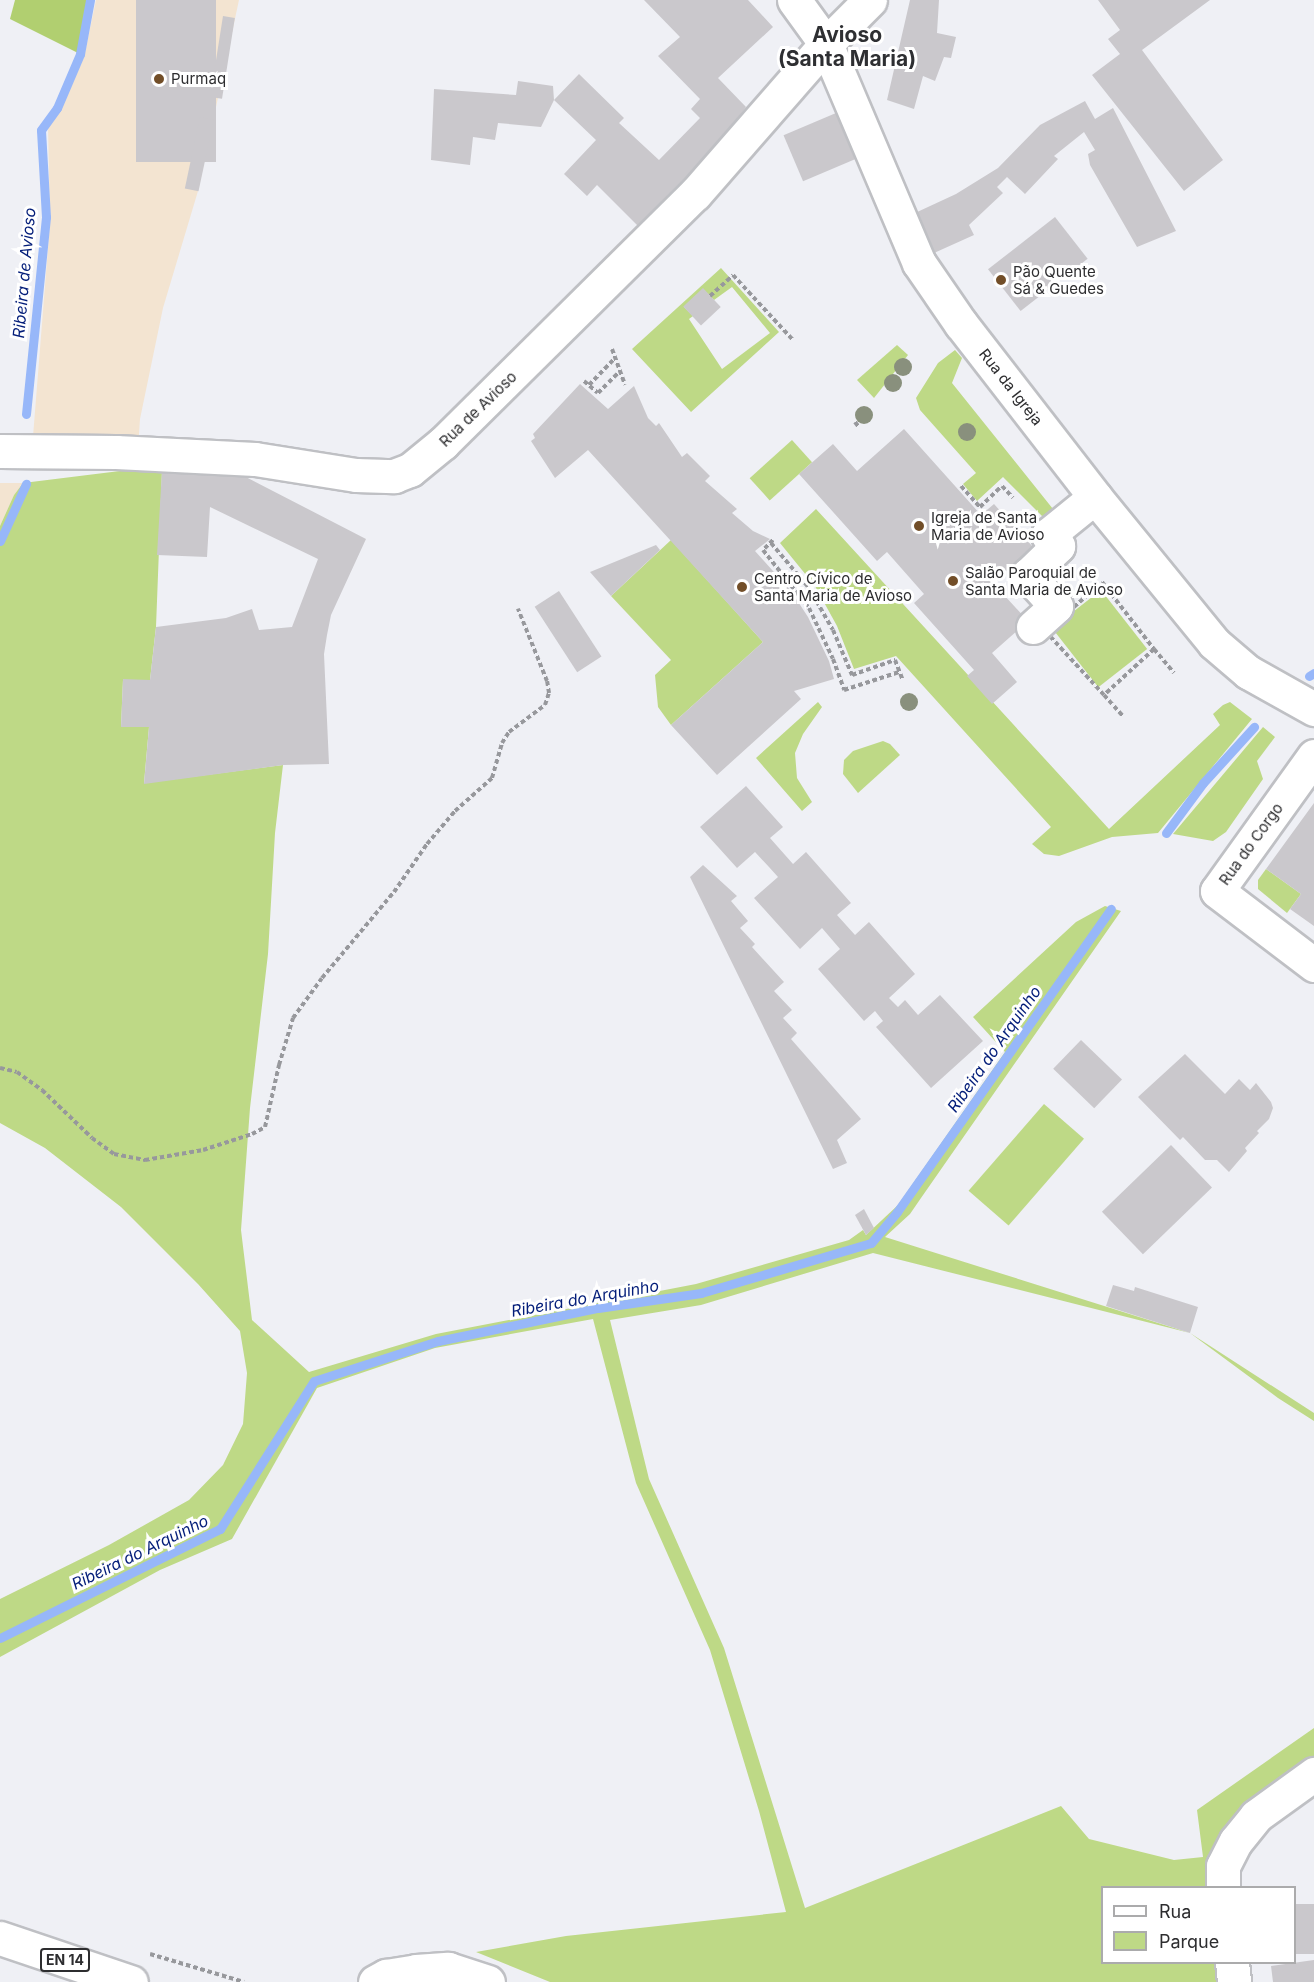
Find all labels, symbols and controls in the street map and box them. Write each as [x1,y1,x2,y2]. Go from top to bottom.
district label: Avioso (Santa Maria) [778,22,916,72]
place label: Purmaq [171,70,226,88]
marker: Purmaq [152,72,166,86]
water label: Ribeira de Avioso [9,207,39,339]
place label: Pão Quente Sá & Guedes [1013,262,1104,297]
marker: Pão Quente Sá & Guedes [994,273,1008,287]
street label: Rua da Igreja [975,345,1047,429]
street label: Rua de Avioso [436,368,520,450]
place label: Igreja de Santa Maria de Avioso [931,508,1045,543]
marker: Igreja de Santa Maria de Avioso [912,519,926,533]
place label: Salão Paroquial de Santa Maria de Avioso [965,563,1123,598]
place label: Centro Cívico de Santa Maria de Avioso [754,569,912,604]
marker: Salão Paroquial de Santa Maria de Avioso [946,574,960,588]
marker: Centro Cívico de Santa Maria de Avioso [735,580,749,594]
street label: Rua do Corgo [1215,799,1287,889]
water label: Ribeira do Arquinho [943,982,1045,1116]
water label: Ribeira do Arquinho [510,1276,660,1320]
water label: Ribeira do Arquinho [69,1511,211,1593]
legend [1101,1886,1296,1964]
text: Rua [1159,1901,1191,1922]
text: Parque [1159,1931,1219,1952]
road number: EN 14 [40,1949,90,1971]

